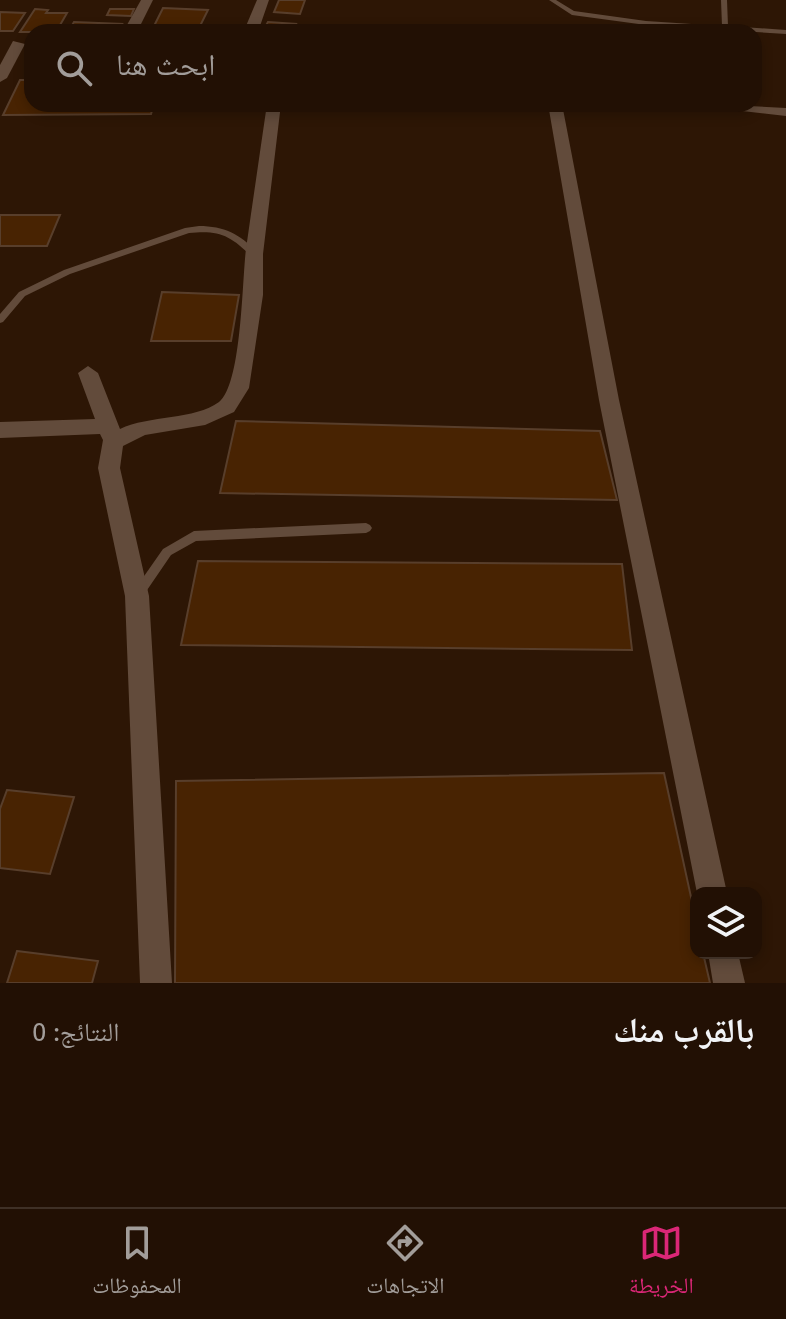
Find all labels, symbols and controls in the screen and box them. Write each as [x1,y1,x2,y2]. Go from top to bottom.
search box [24,24,762,112]
icon: search [52,46,96,90]
text: ابحث هنا [116,47,215,83]
map controls [690,887,762,959]
button: layers [690,887,762,959]
text: بالقرب منك [613,1010,754,1051]
text: النتائج: 0 [32,1017,119,1048]
tab: المحفوظات [92,1221,182,1307]
tab: الاتجاهات [366,1221,444,1307]
tab: الخريطة [629,1221,694,1307]

